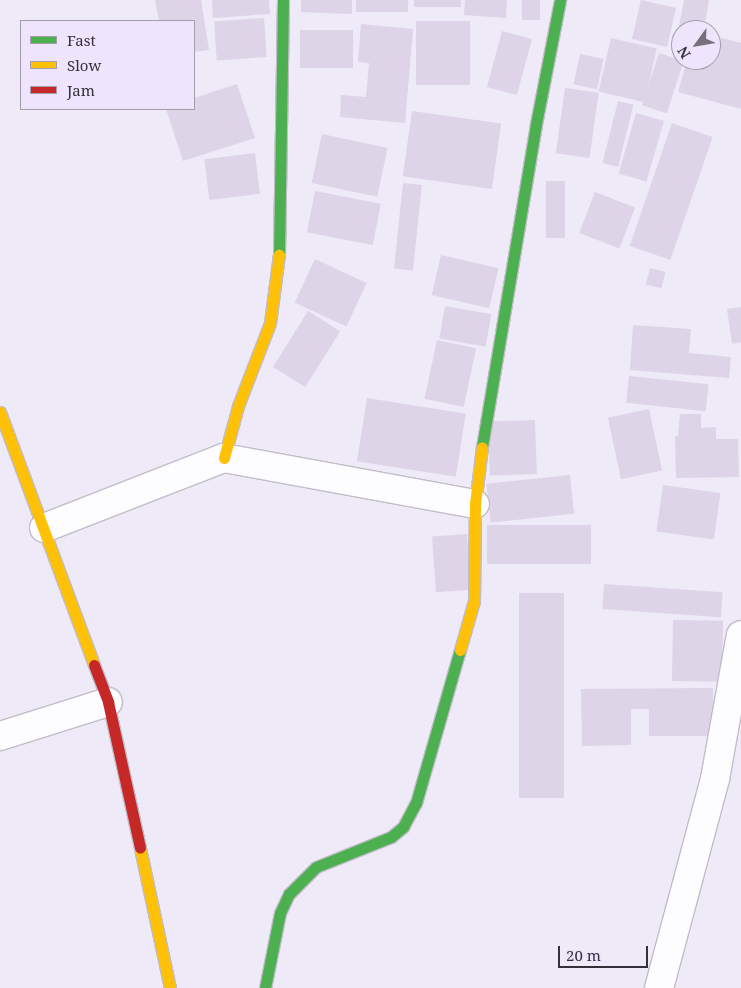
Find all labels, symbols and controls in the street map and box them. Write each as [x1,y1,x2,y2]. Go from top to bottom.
legend [20,20,195,110]
north arrow [671,20,721,70]
text: Fast [67,30,96,50]
text: N [673,43,695,62]
text: Slow [67,55,101,75]
text: Jam [67,80,95,100]
scale bar [561,936,651,968]
text: 20 m [566,945,601,965]

